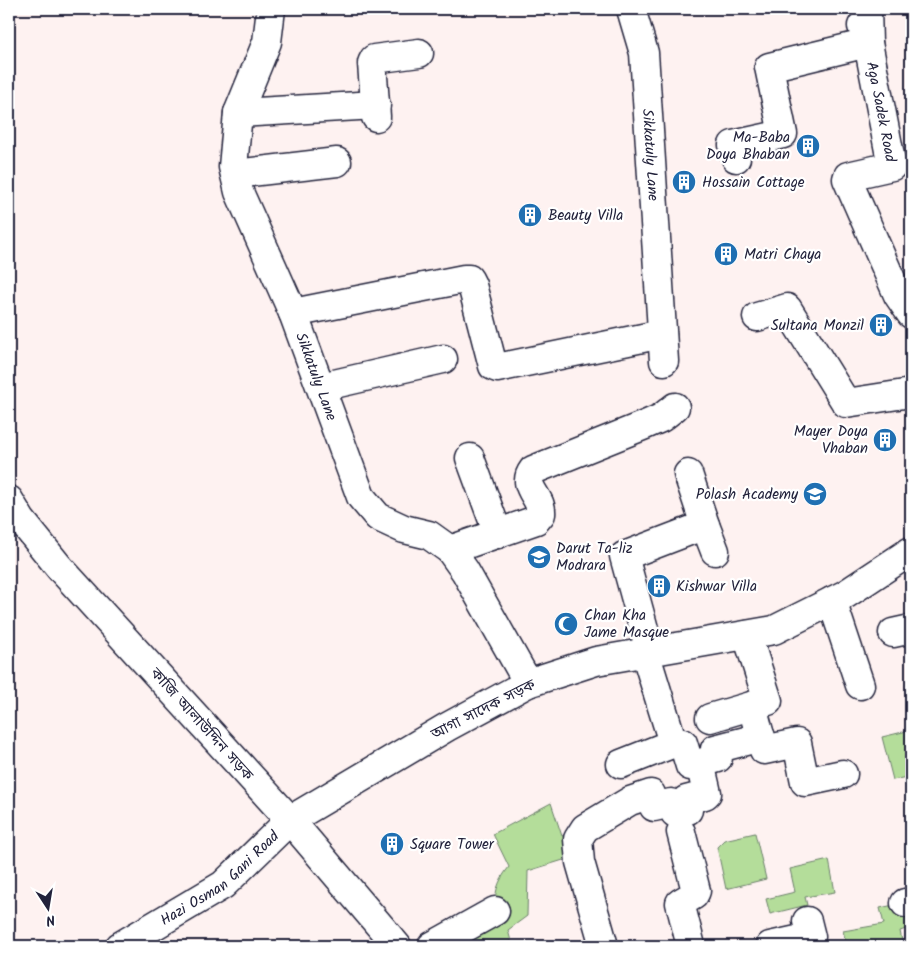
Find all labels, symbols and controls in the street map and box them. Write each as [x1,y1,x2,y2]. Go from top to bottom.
street label: Aga Sadek Road [859,60,902,165]
street label: Sikkatuly Lane [635,108,665,202]
place label: Ma-Baba Doya Bhaban [706,126,790,167]
building icon: Ma-Baba Doya Bhaban [795,133,821,159]
building icon: Hossain Cottage [671,169,697,195]
place label: Hossain Cottage [702,171,805,195]
building icon: Beauty Villa [517,202,543,228]
place label: Beauty Villa [548,204,623,228]
building icon: Matri Chaya [713,241,739,267]
place label: Matri Chaya [744,243,821,267]
building icon: Sultana Monzil [868,312,894,338]
place label: Sultana Monzil [771,314,864,338]
street label: Sikkatuly Lane [288,329,343,425]
place label: Mayer Doya Vhaban [794,420,868,461]
building icon: Mayer Doya Vhaban [872,427,898,453]
school or university icon: Polash Academy [802,481,828,507]
place label: Polash Academy [696,483,799,507]
place label: Darut Ta-liz Modrara [556,537,633,578]
school or university icon: Darut Ta-liz Modrara [526,544,552,570]
building icon: Kishwar Villa [646,573,672,599]
place label: Kishwar Villa [676,575,757,599]
place label: Chan Kha Jame Masque [584,604,669,645]
mosque icon: Chan Kha Jame Masque [553,611,579,637]
street label: কাজি আলাউদ্দিন সড়ক [143,662,259,787]
street label: আগা সাদেক সড়ক [426,673,541,747]
street label: Hazi Osman Gani Road [156,825,286,933]
building icon: Square Tower [379,831,405,857]
place label: Square Tower [410,833,495,857]
north arrow [22,882,72,932]
text: N [44,908,57,931]

